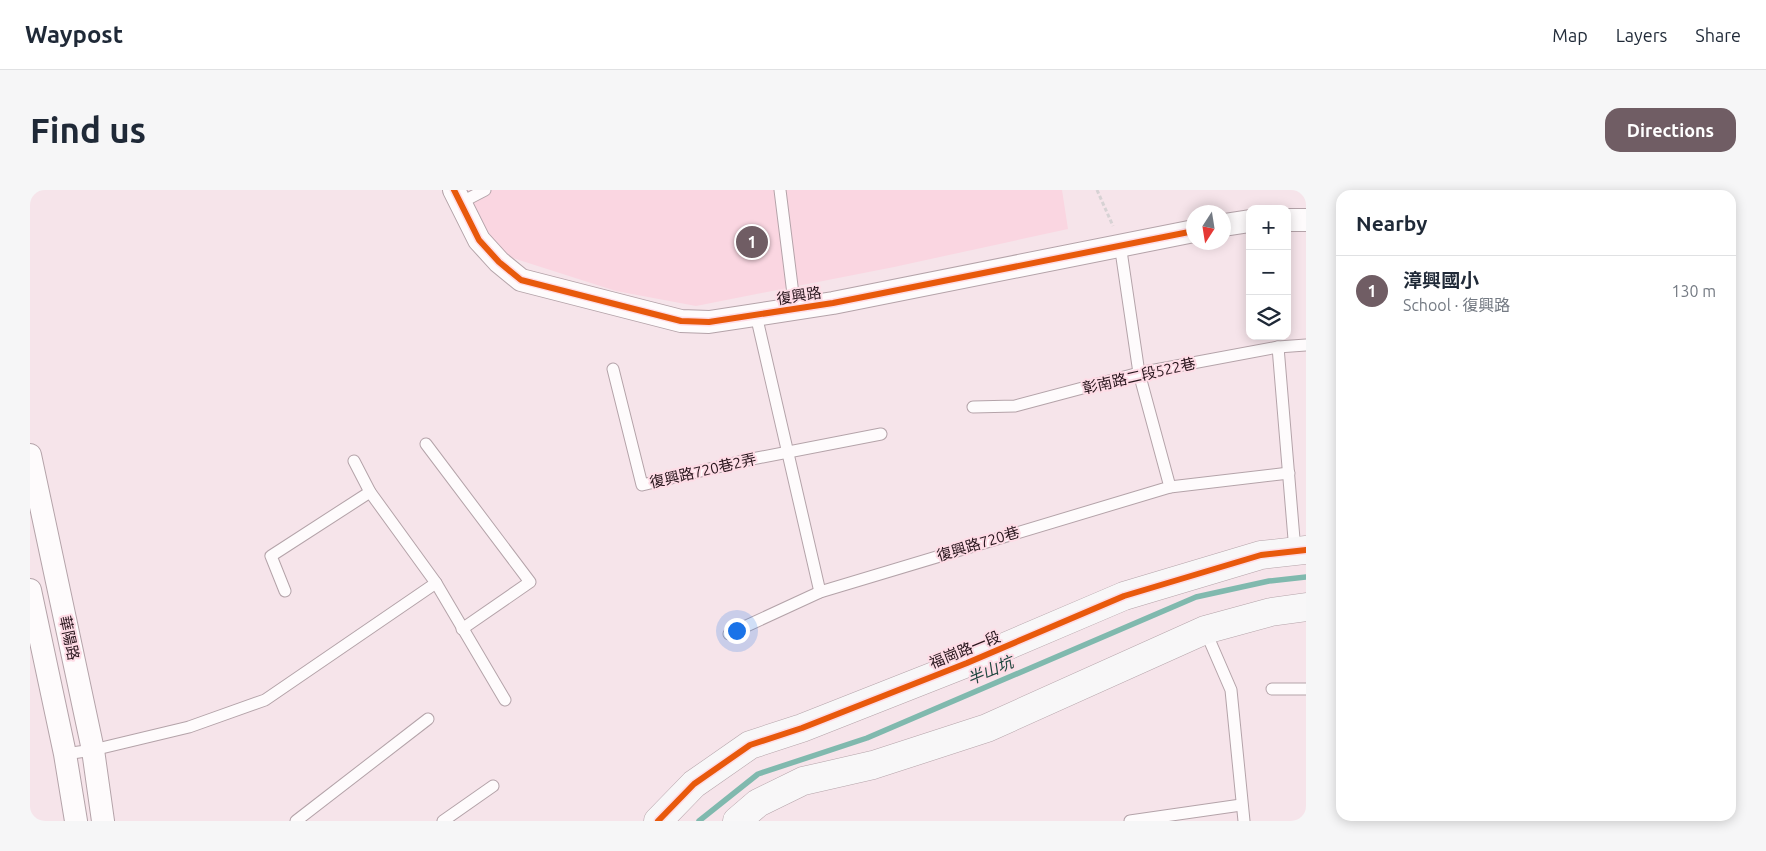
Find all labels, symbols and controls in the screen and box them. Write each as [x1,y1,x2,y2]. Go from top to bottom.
text: Waypost [25,21,123,48]
text: Map [1552,25,1588,45]
text: Layers [1616,25,1667,45]
text: Share [1695,25,1741,45]
button: Directions [1605,108,1736,152]
text: Find us [30,110,146,150]
north arrow [1186,205,1231,250]
map controls [1246,205,1291,340]
button: + [1246,205,1291,250]
text: Nearby [1356,211,1427,235]
pin: 1 [736,223,768,261]
button: − [1246,250,1291,295]
text: 漳興國小 [1403,269,1479,291]
text: 1 [1367,282,1377,300]
text: 130 m [1671,282,1716,300]
street label: 復興路 [775,284,822,307]
button: layers [1246,295,1291,340]
text: School · 復興路 [1403,296,1510,314]
street label: 彰南路二段522巷 [1081,354,1197,397]
street label: 復興路720巷2弄 [648,450,758,491]
street label: 復興路720巷 [935,523,1021,564]
street label: 華陽路 [56,614,82,662]
your location [724,618,750,644]
street label: 福崗路一段 [927,628,1003,671]
water label: 半山坑 [964,652,1017,688]

